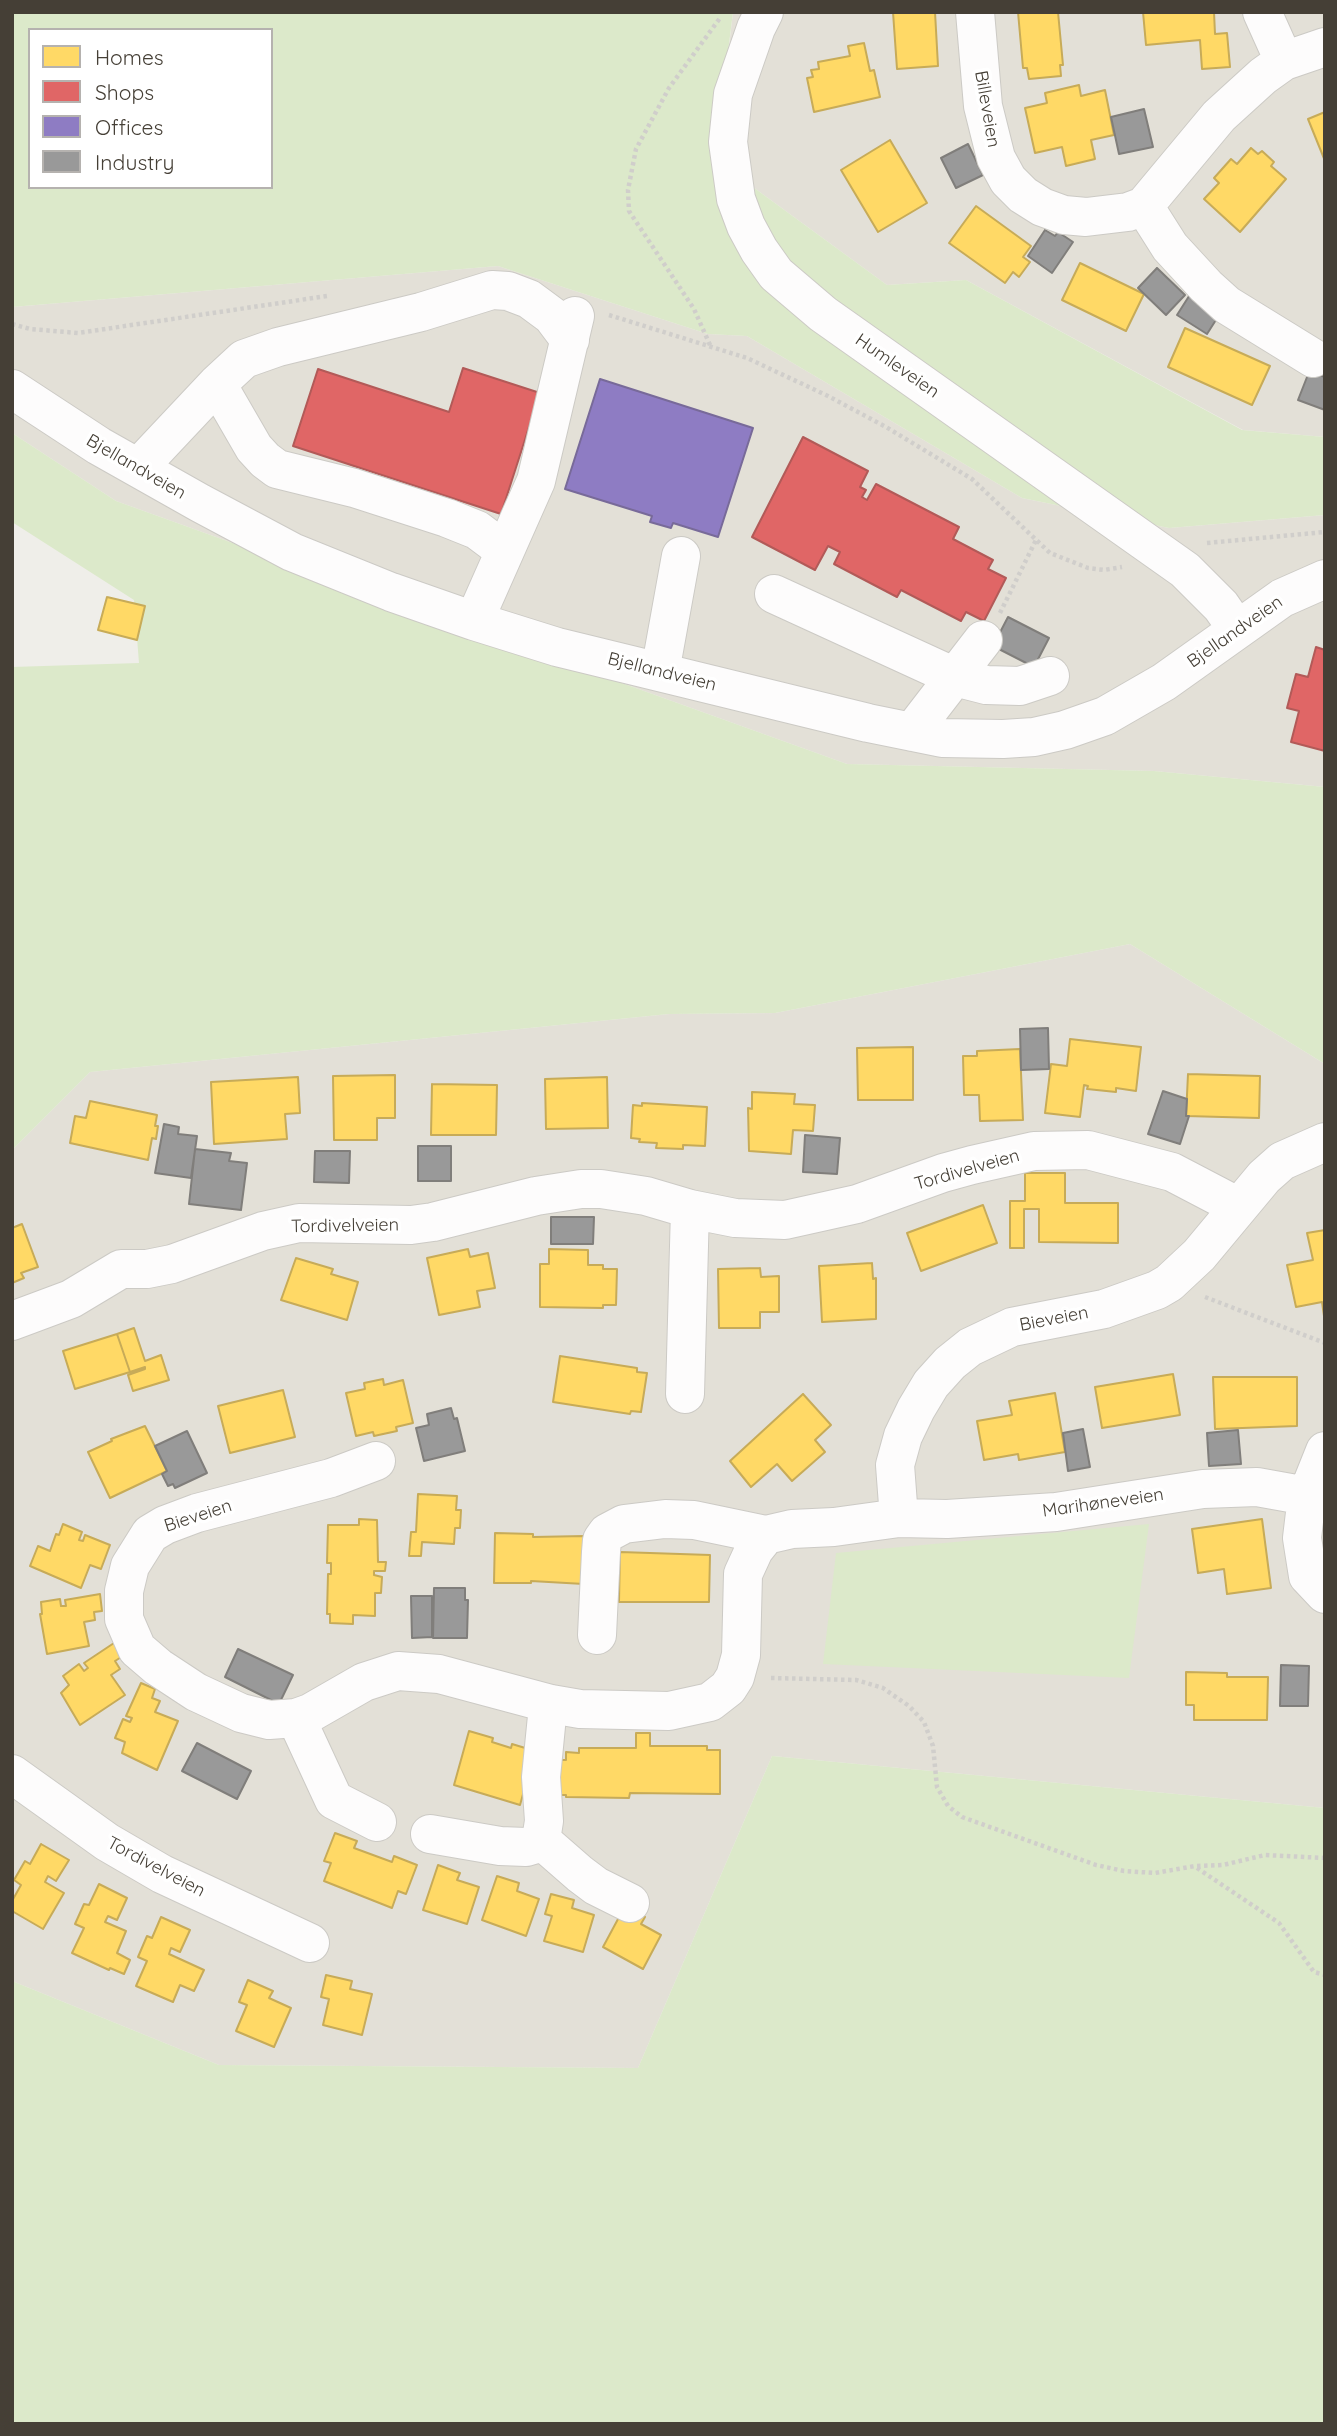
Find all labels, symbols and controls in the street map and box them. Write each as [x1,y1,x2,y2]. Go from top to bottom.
legend [28,28,273,189]
text: Homes [95,44,164,70]
street label: Billeveien [970,69,1004,149]
text: Shops [95,79,154,105]
text: Offices [95,114,163,140]
text: Industry [95,149,174,175]
street label: Humleveien [851,329,943,403]
street label: Bjellandveien [82,430,190,504]
street label: Bjellandveien [1183,591,1287,673]
street label: Bjellandveien [605,648,719,696]
street label: Tordivelveien [912,1145,1022,1195]
street label: Tordivelveien [291,1214,399,1238]
street label: Bieveien [1018,1302,1090,1336]
street label: Marihøneveien [1041,1484,1165,1522]
street label: Bieveien [162,1495,234,1537]
street label: Tordivelveien [103,1832,209,1902]

